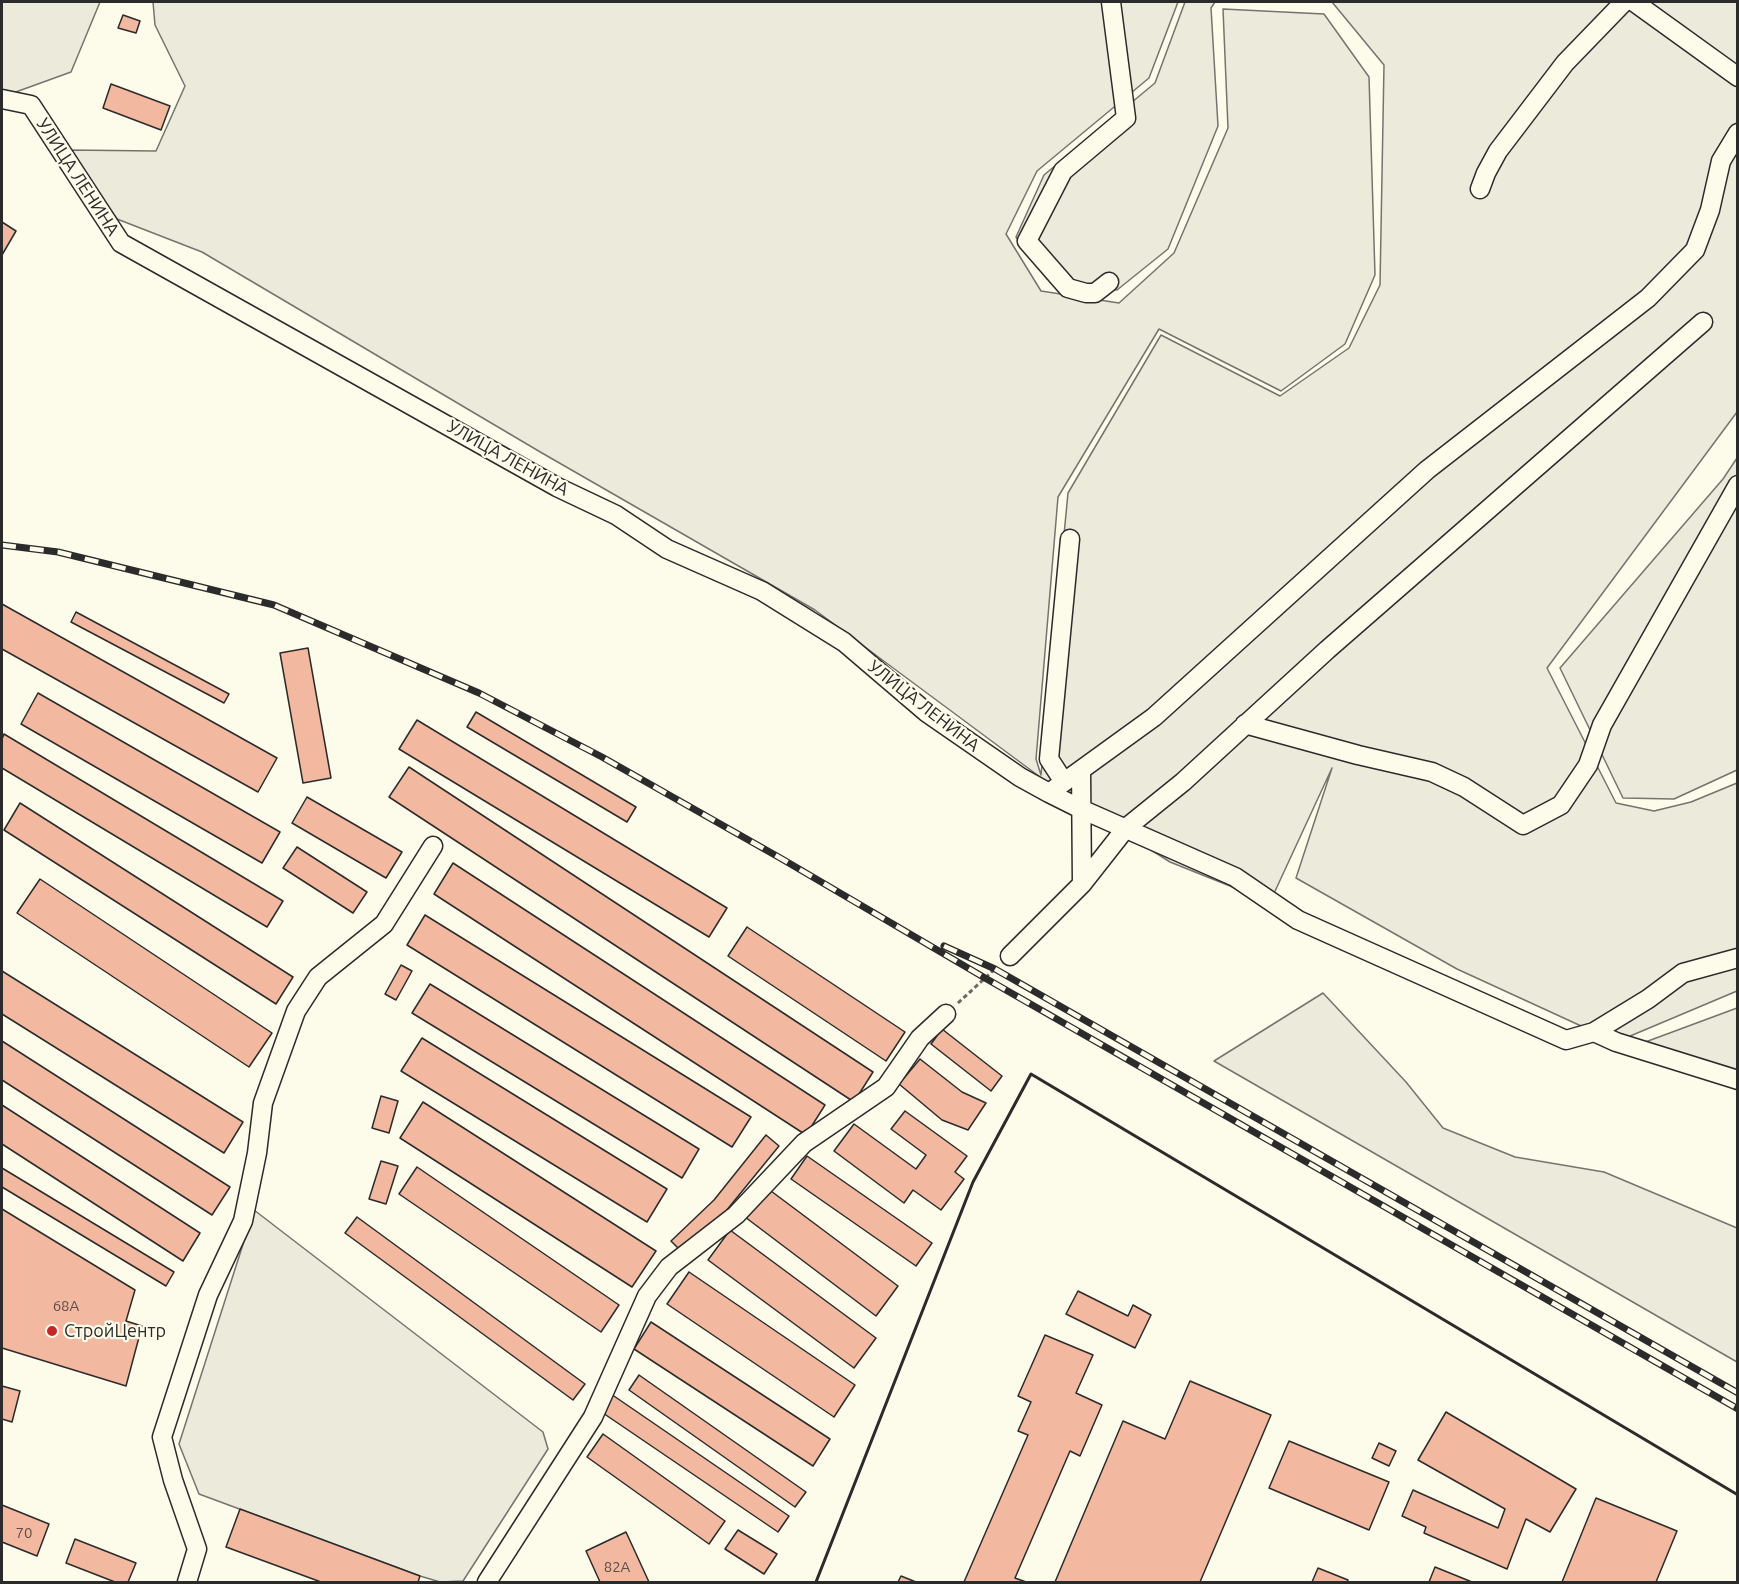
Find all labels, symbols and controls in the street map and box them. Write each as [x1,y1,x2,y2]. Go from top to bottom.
street label: УЛИЦА ЛЕНИНА [32,114,124,240]
street label: УЛИЦА ЛЕНИНА [443,416,573,500]
street label: УЛИЦА ЛЕНИНА [864,656,984,756]
house number: 68А [53,1297,79,1315]
place label: СтройЦентр [64,1320,166,1342]
marker: СтройЦентр [45,1324,59,1338]
house number: 70 [16,1524,32,1542]
house number: 82А [604,1558,630,1576]

